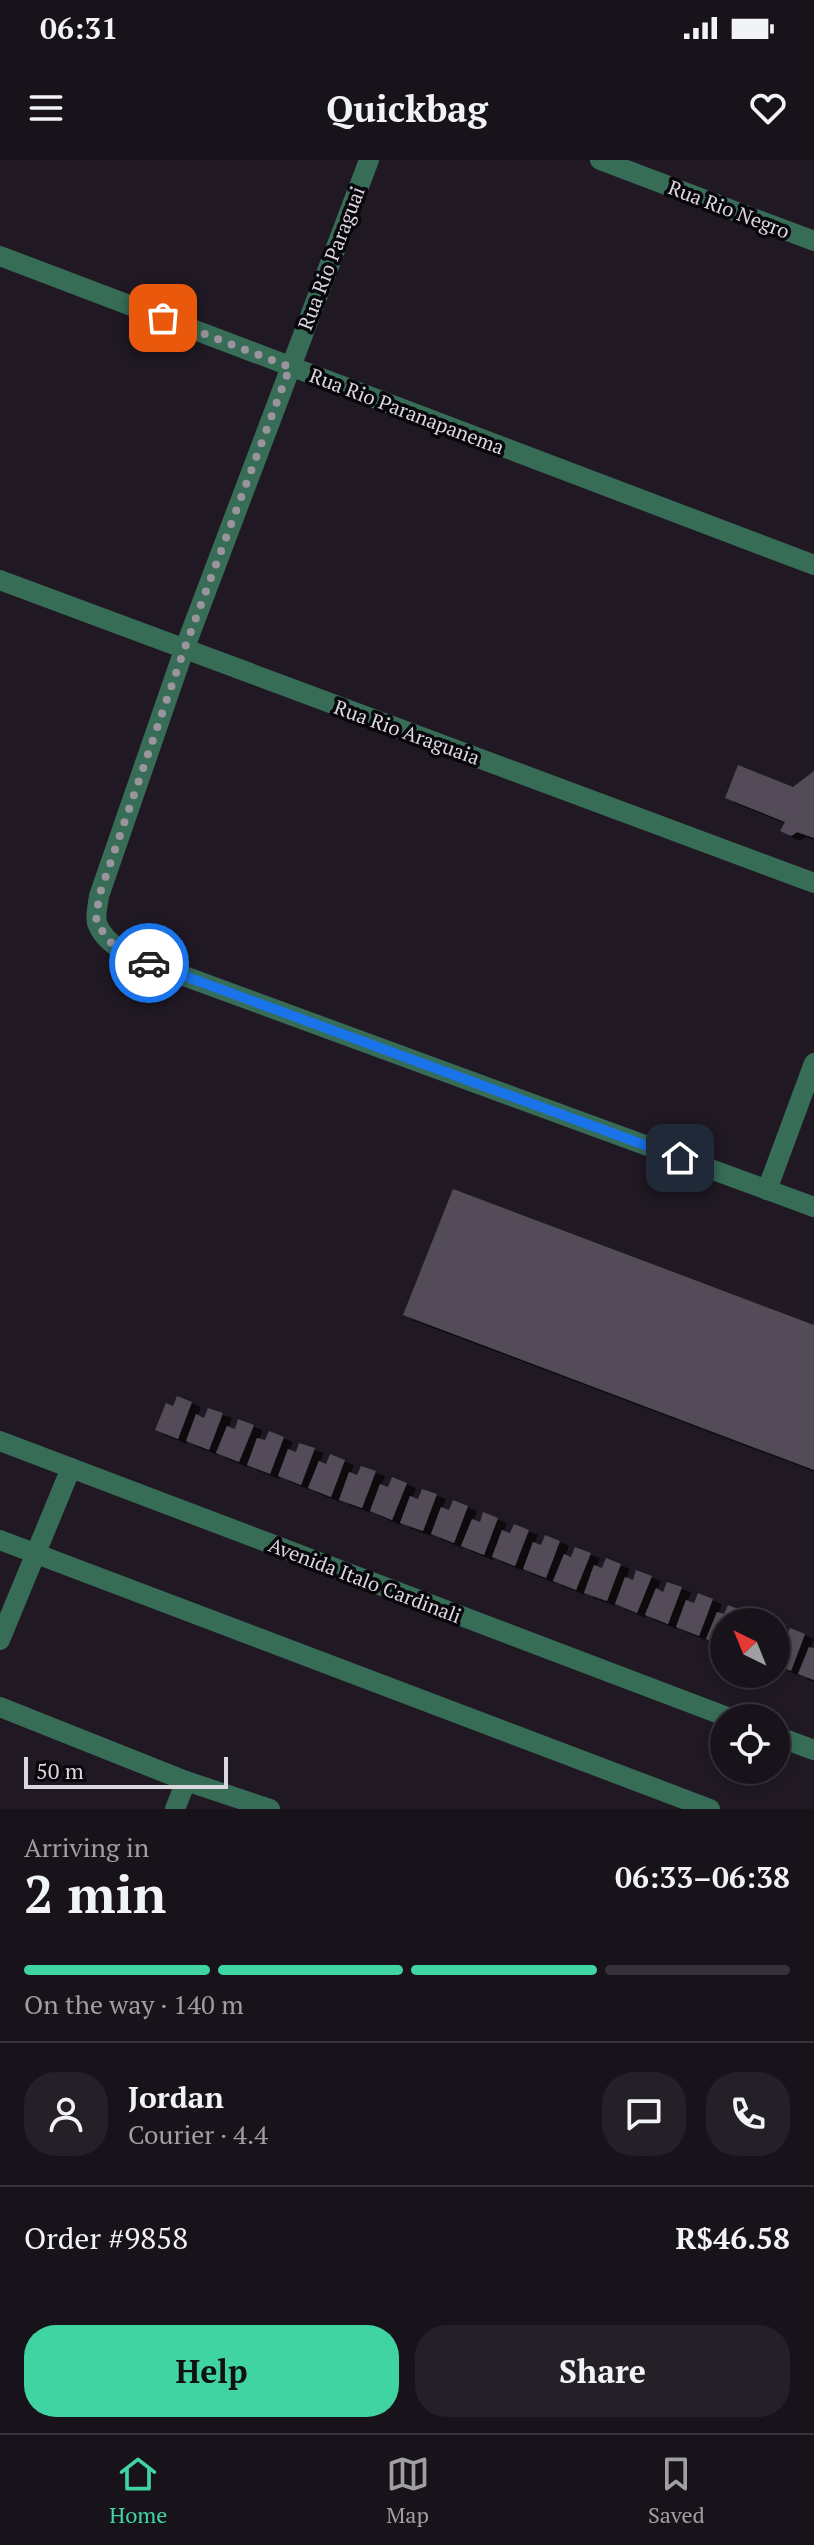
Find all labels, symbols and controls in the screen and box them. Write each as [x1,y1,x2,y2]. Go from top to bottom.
text: 06:31 [40,8,118,48]
text: Quickbag [326,85,488,132]
icon: menu [24,86,68,130]
icon: heart [746,86,790,130]
street label: Rua Rio Negro [664,173,794,245]
street label: Rua Rio Paraguai [291,182,371,334]
pin [129,284,197,352]
icon: bag [141,296,185,340]
street label: Rua Rio Paranapanema [306,361,508,461]
street label: Rua Rio Araguaia [330,693,484,771]
courier [109,923,189,1003]
icon: car [127,941,171,985]
pin [646,1124,714,1192]
icon: home [658,1136,702,1180]
street label: Avenida Italo Cardinali [265,1531,465,1629]
north arrow [710,1608,790,1688]
map controls [710,1608,790,1784]
button: locate [710,1704,790,1784]
scale bar [24,1753,228,1789]
text: 50 m [36,1756,84,1785]
text: Arriving in [24,1830,149,1864]
text: 06:33–06:38 [615,1857,790,1897]
text: 2 min [24,1859,166,1928]
text: On the way · 140 m [24,1987,244,2021]
button: person [24,2072,108,2156]
button: chat [602,2072,686,2156]
button: phone [706,2072,790,2156]
text: Jordan [128,2077,224,2117]
text: Courier · 4.4 [128,2117,268,2151]
text: Order #9858 [24,2218,188,2258]
text: R$46.58 [675,2218,790,2258]
button: Help [24,2325,399,2417]
button: Share [415,2325,790,2417]
tab: Home [109,2452,167,2529]
tab: Map [386,2452,430,2529]
tab: Saved [648,2452,705,2529]

